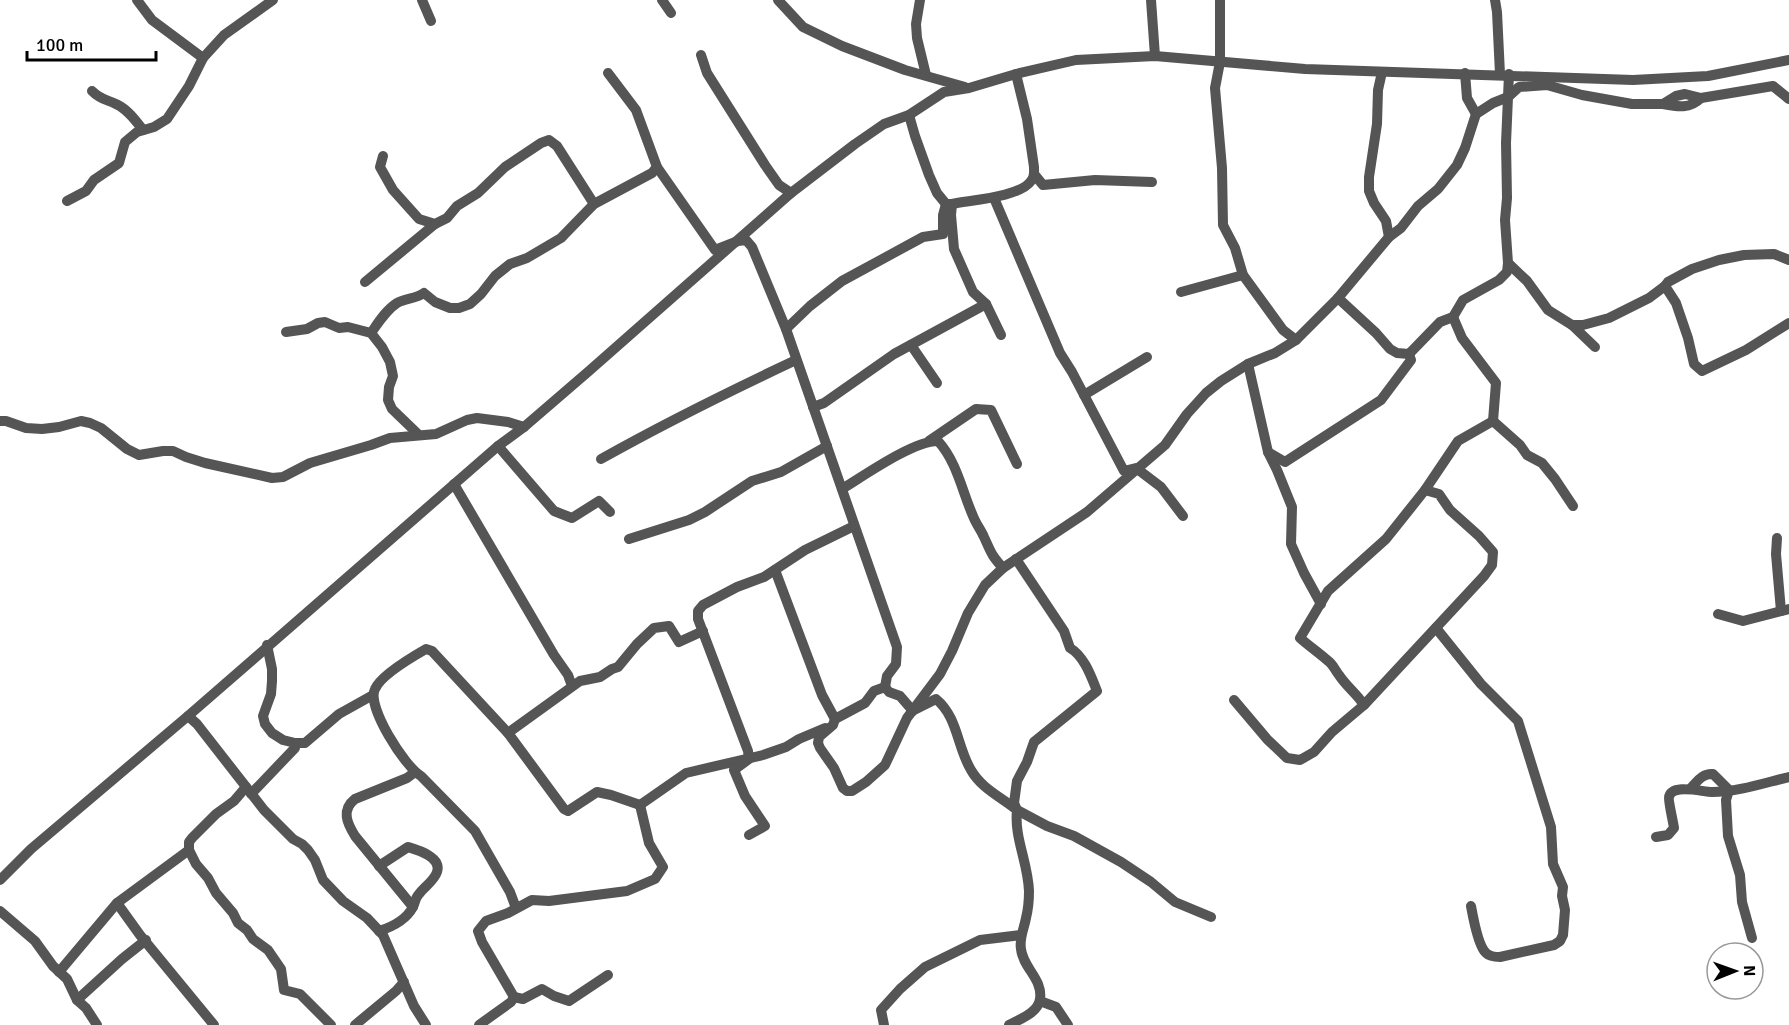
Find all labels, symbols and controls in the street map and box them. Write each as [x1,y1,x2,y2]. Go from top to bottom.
scale bar [27,24,156,62]
text: 100 m [36,34,83,56]
north arrow [1705,941,1765,1001]
text: N [1739,965,1759,976]

